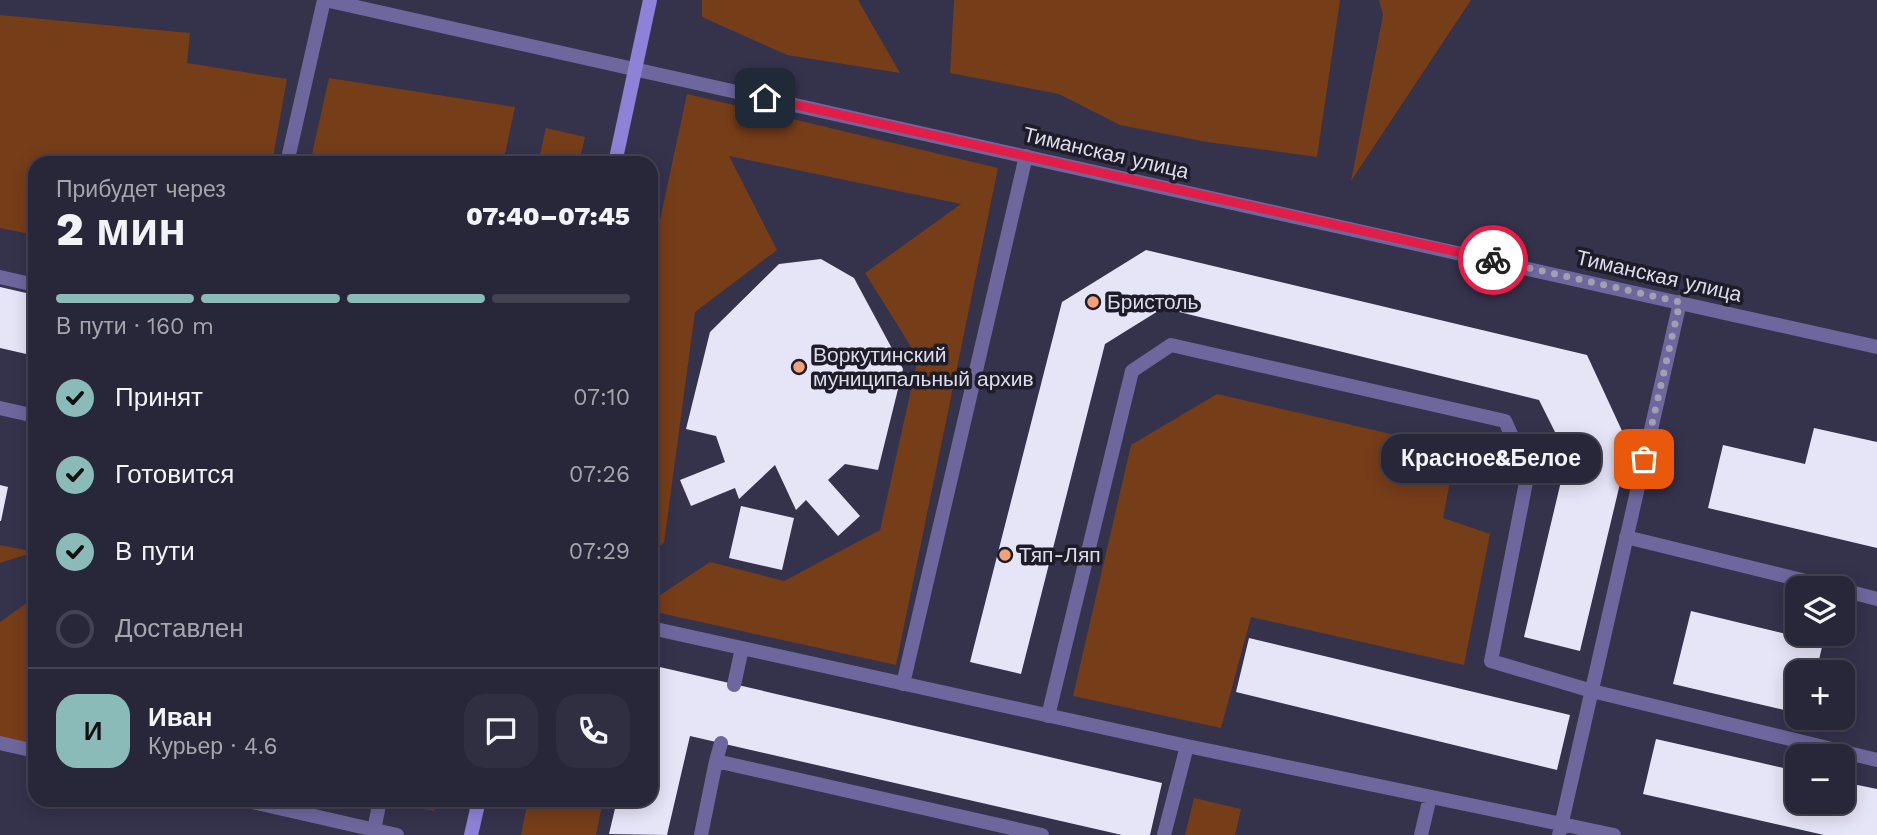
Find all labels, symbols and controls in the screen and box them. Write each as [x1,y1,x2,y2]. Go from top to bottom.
pin [735,68,795,128]
icon: home [746,79,784,117]
street label: Тиманская улица [1021,121,1192,184]
text: Прибудет через [56,176,226,203]
text: 07:40–07:45 [466,201,630,231]
text: 2 мин [56,202,186,256]
courier [1458,225,1528,295]
icon: bike [1474,241,1512,279]
street label: Тиманская улица [1574,244,1745,307]
place label: Бристоль [1107,289,1199,314]
marker: Бристоль [1085,294,1101,310]
text: В пути · 160 m [56,313,214,340]
place label: Воркутинский муниципальный архив [813,342,1034,391]
marker: Воркутинский муниципальный архив [791,359,807,375]
icon: check [56,379,94,417]
text: Принят [115,382,203,412]
text: 07:10 [573,384,630,411]
pin [1614,429,1674,489]
callout: Красное&Белое [1382,434,1602,484]
icon: bag [1625,440,1663,478]
text: Красное&Белое [1401,445,1581,472]
icon: check [56,456,94,494]
text: Готовится [115,459,234,489]
text: 07:26 [569,461,630,488]
icon: check [56,533,94,571]
text: В пути [115,536,195,566]
text: 07:29 [569,538,630,565]
place label: Тяп-Ляп [1019,542,1101,567]
marker: Тяп-Ляп [997,547,1013,563]
map controls [1785,576,1855,814]
button: layers [1785,576,1855,646]
text: Доставлен [115,613,244,643]
button: + [1785,660,1855,730]
button: chat [464,694,538,768]
button: phone [556,694,630,768]
text: Иван [148,702,213,732]
text: И [84,716,102,746]
text: Курьер · 4.6 [148,733,277,760]
button: − [1785,744,1855,814]

